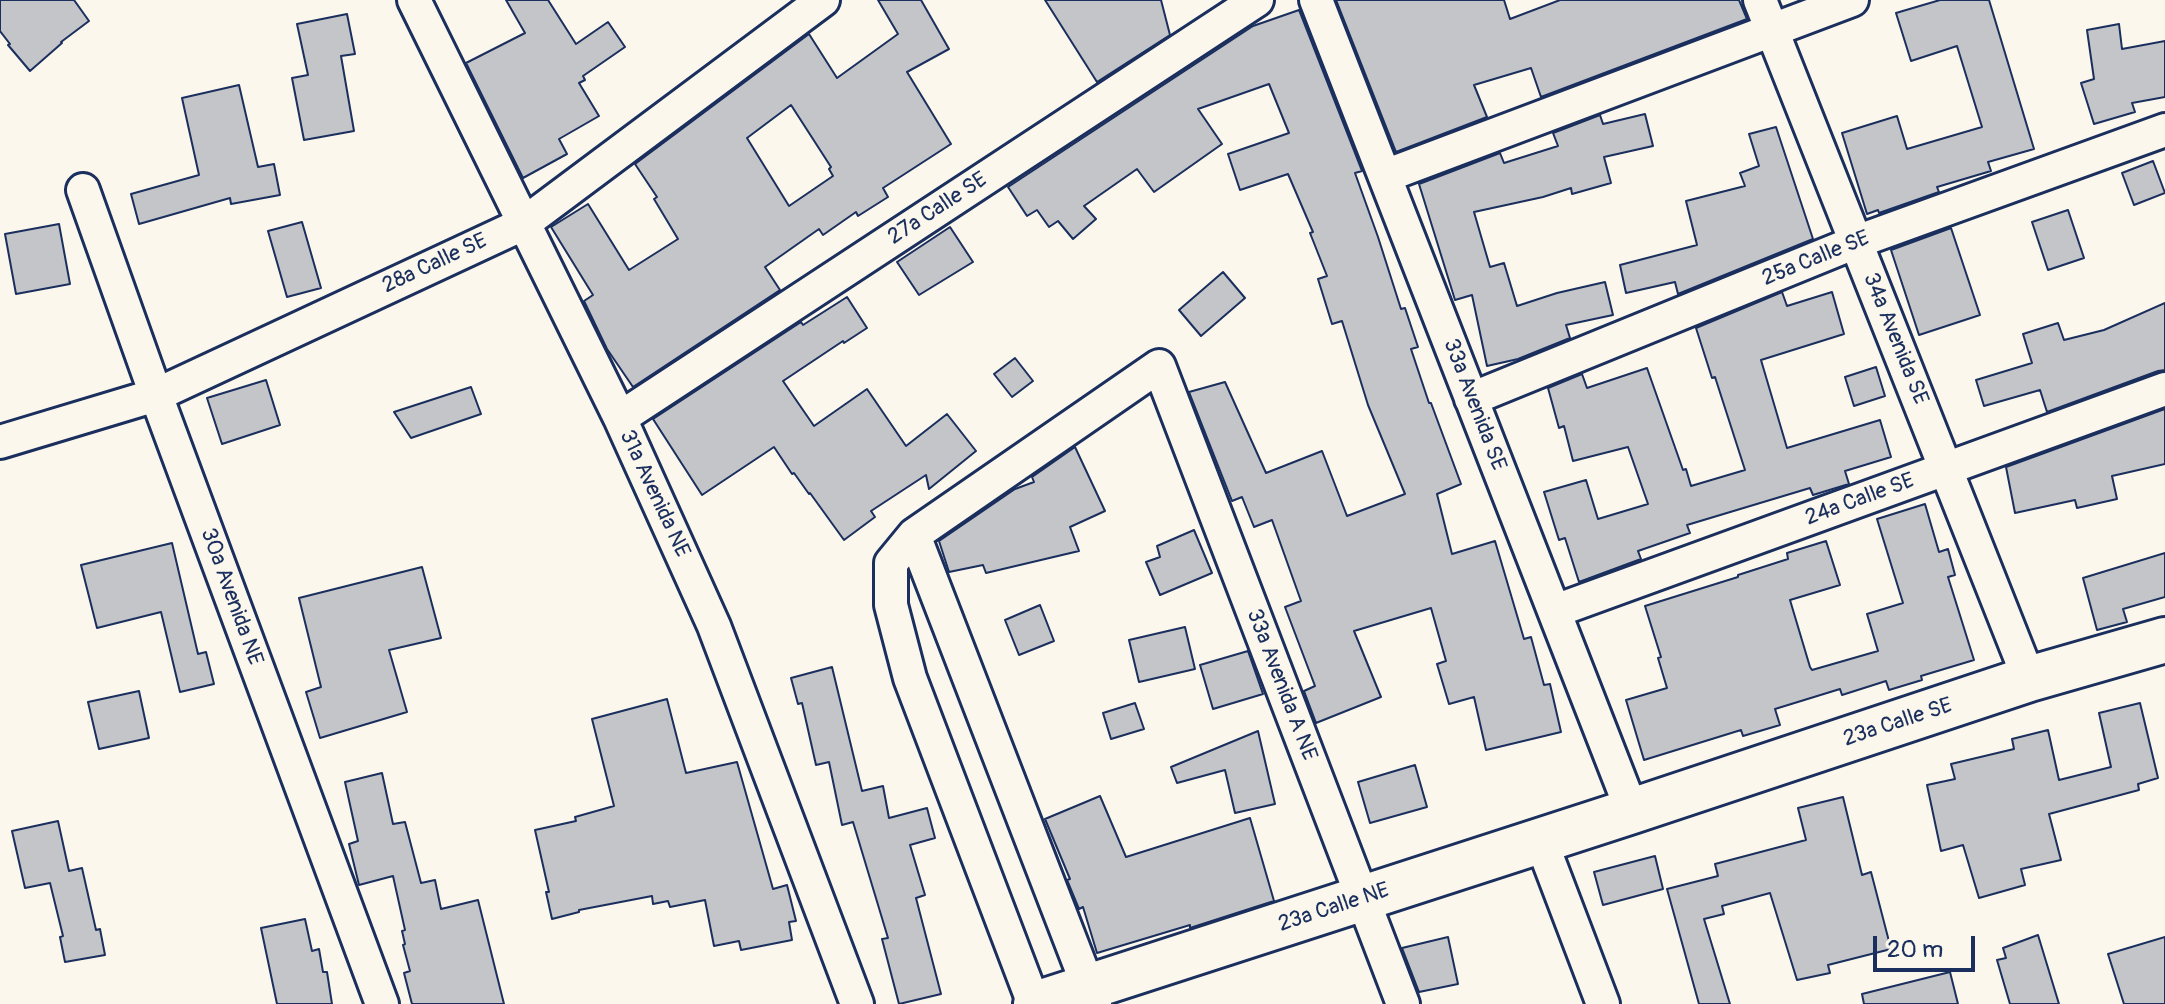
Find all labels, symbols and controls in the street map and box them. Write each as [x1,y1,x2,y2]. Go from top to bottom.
street label: 27a Calle SE [883,167,993,251]
street label: 25a Calle SE [1758,226,1874,292]
street label: 28a Calle SE [378,228,492,300]
street label: 34a Avenida SE [1857,269,1933,409]
street label: 33a Avenida SE [1437,335,1511,475]
street label: 31a Avenida NE [613,426,695,562]
street label: 24a Calle SE [1802,468,1918,532]
street label: 30a Avenida NE [194,525,268,669]
street label: 33a Avenida A NE [1240,605,1322,765]
street label: 23a Calle SE [1840,693,1956,753]
street label: 23a Calle NE [1275,878,1393,938]
scale bar [1877,920,1979,970]
text: 20 m [1887,935,1943,964]

